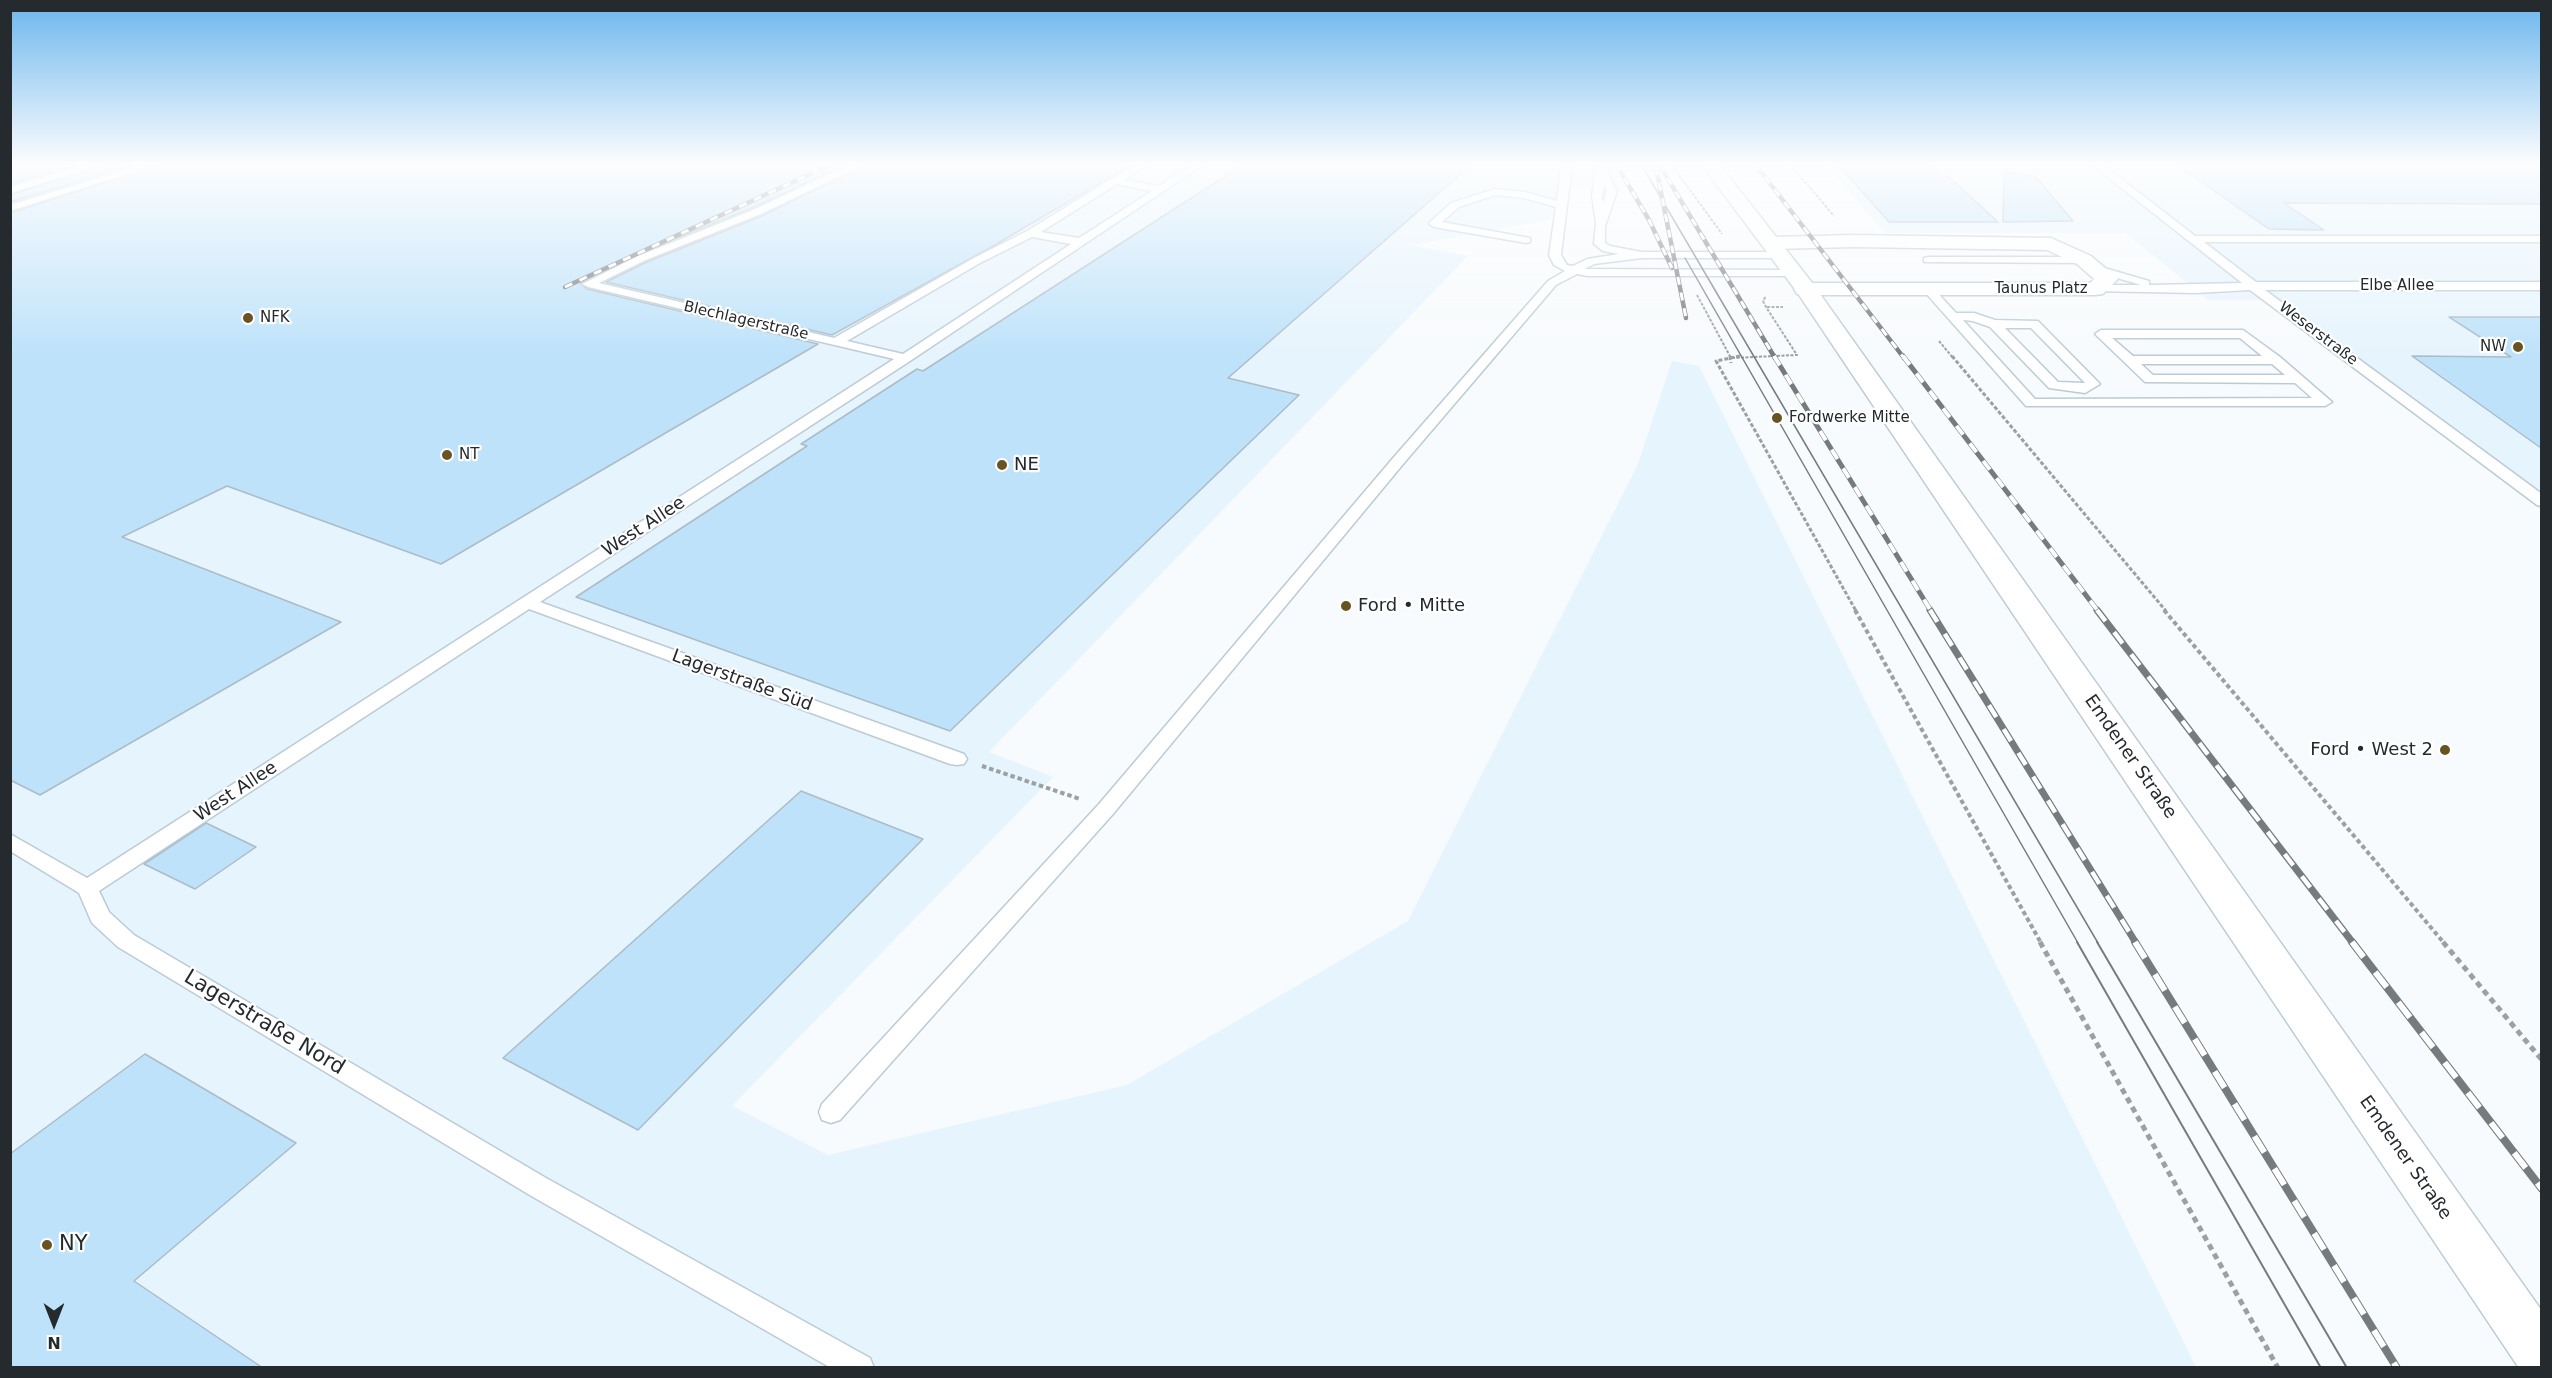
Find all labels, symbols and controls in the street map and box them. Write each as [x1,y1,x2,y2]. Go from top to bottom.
street label: Elbe Allee [2360,277,2434,295]
street label: Taunus Platz [1994,280,2088,298]
street label: Blechlagerstraße [682,298,810,344]
street label: Weserstraße [2275,298,2361,370]
place label: NFK [260,309,290,327]
marker: NFK [241,311,255,325]
place label: NW [2480,338,2506,356]
marker: NW [2511,340,2525,354]
place label: Fordwerke Mitte [1789,409,1910,427]
marker: Fordwerke Mitte [1770,411,1784,425]
place label: NT [459,446,479,464]
marker: NT [440,448,454,462]
place label: NE [1014,454,1039,476]
marker: NE [995,458,1009,472]
street label: West Allee [599,492,689,562]
place label: Ford • Mitte [1358,595,1465,617]
marker: Ford • Mitte [1339,599,1353,613]
street label: Lagerstraße Süd [669,646,815,716]
street label: Emdener Straße [2079,691,2181,823]
place label: Ford • West 2 [2310,739,2433,761]
marker: Ford • West 2 [2438,743,2452,757]
street label: West Allee [191,757,281,827]
street label: Lagerstraße Nord [179,965,349,1081]
street label: Emdener Straße [2354,1092,2456,1224]
place label: NY [59,1232,88,1258]
marker: NY [40,1238,54,1252]
north arrow [24,1294,84,1354]
text: N [47,1333,61,1352]

